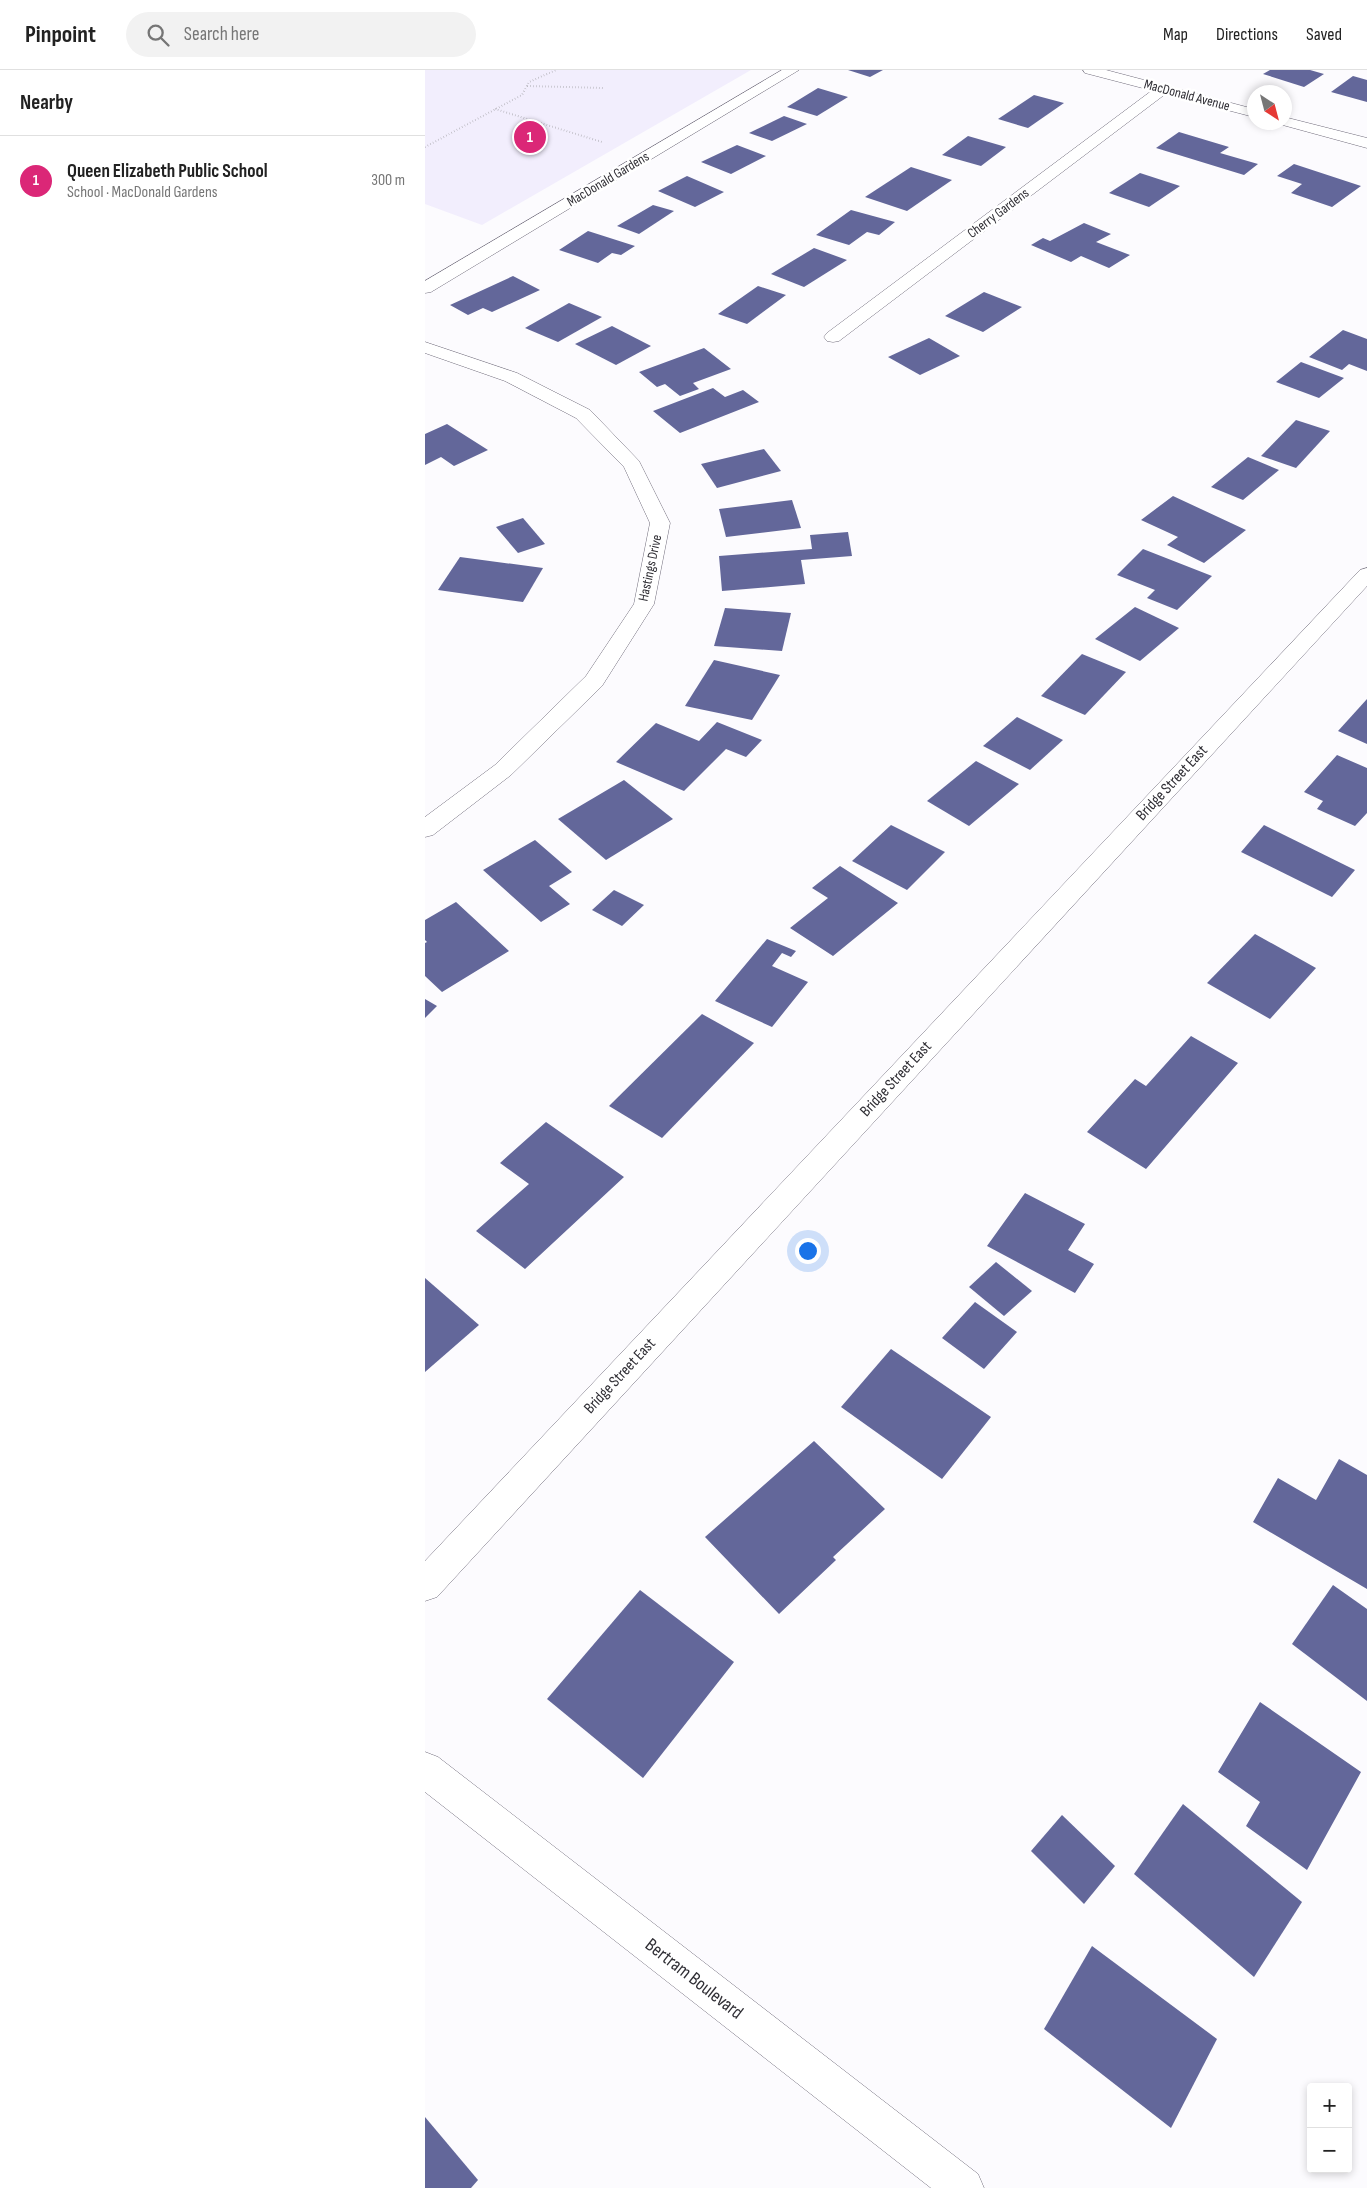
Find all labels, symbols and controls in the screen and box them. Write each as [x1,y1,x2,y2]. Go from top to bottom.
search box [126,12,476,57]
text: Pinpoint [25,20,96,49]
icon: search [144,21,172,49]
text: Search here [184,23,259,46]
text: Map [1163,24,1188,45]
text: Directions [1216,24,1278,45]
text: Saved [1306,24,1342,45]
street label: MacDonald Avenue [1142,75,1232,115]
north arrow [1247,85,1292,130]
text: Nearby [20,90,73,115]
pin: 1 [514,118,546,156]
street label: MacDonald Gardens [564,148,652,210]
text: Queen Elizabeth Public School [67,160,268,183]
text: 1 [33,171,39,190]
text: 300 m [371,171,405,190]
text: School · MacDonald Gardens [67,183,218,202]
street label: Cherry Gardens [964,184,1032,242]
street label: Hastings Drive [635,533,665,603]
street label: Bridge Street East [1132,741,1212,825]
street label: Bridge Street East [856,1037,936,1121]
your location [795,1238,821,1264]
street label: Bridge Street East [580,1334,660,1418]
street label: Bertram Boulevard [640,1934,748,2024]
map controls [1307,2083,1352,2173]
button: + [1307,2083,1352,2128]
button: − [1307,2128,1352,2173]

